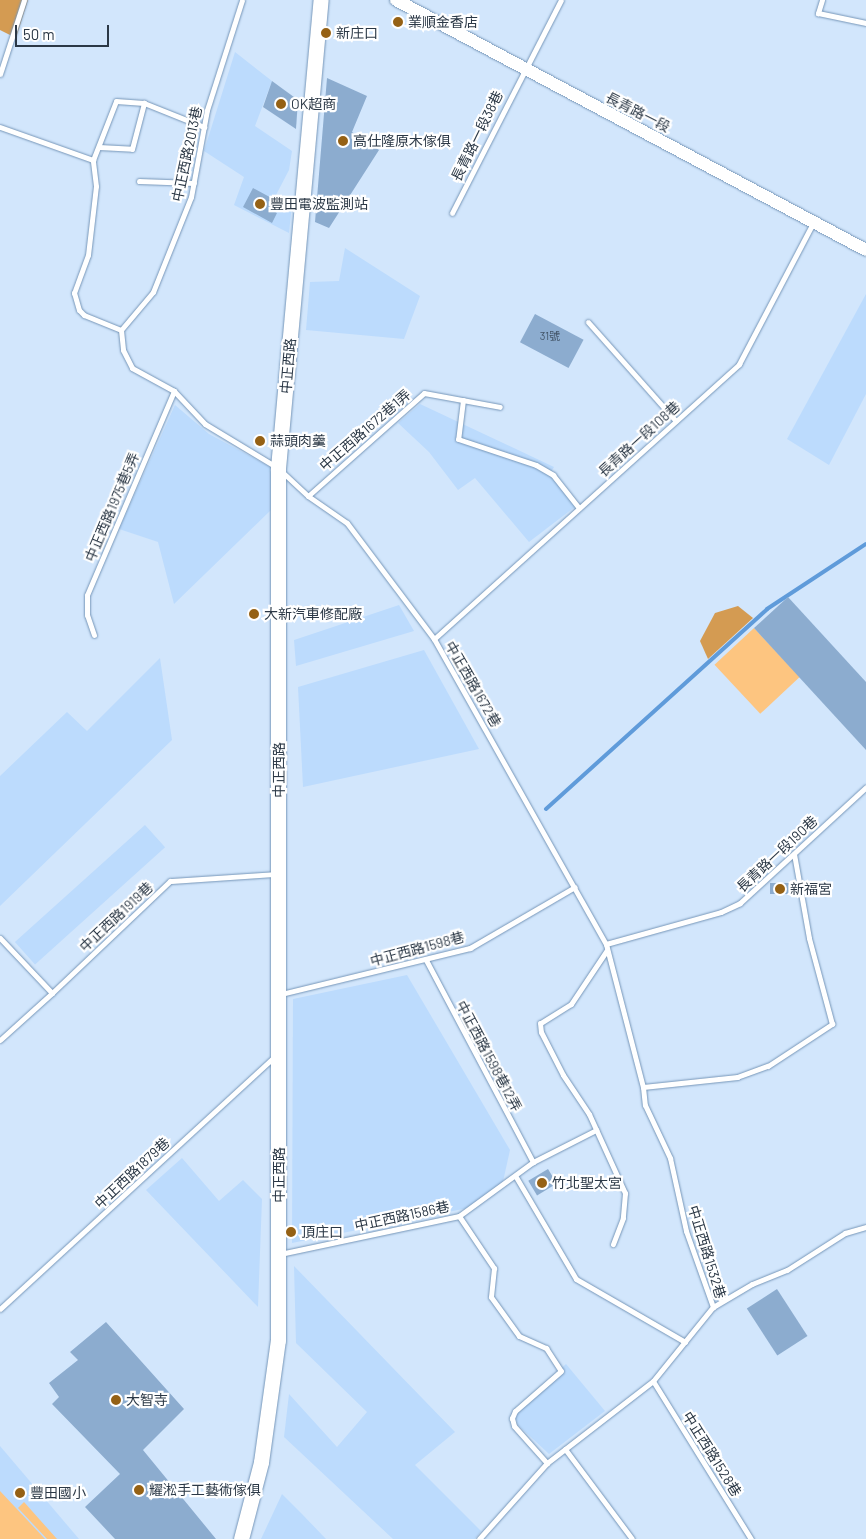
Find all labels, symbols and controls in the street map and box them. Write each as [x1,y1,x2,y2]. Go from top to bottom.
place label: 業順金香店 [408,14,478,30]
scale bar [18,15,111,47]
marker: 業順金香店 [392,16,404,28]
text: 50 m [23,25,55,43]
place label: 新庄口 [336,25,378,41]
marker: 新庄口 [320,27,332,39]
street label: 長青路一段38巷 [448,88,506,184]
street label: 長青路一段 [603,89,673,135]
place label: OK超商 [291,96,336,112]
marker: OK超商 [275,98,287,110]
street label: 中正西路2013巷 [169,105,205,203]
place label: 高仕隆原木傢俱 [353,133,451,149]
marker: 高仕隆原木傢俱 [337,135,349,147]
place label: 豐田電波監測站 [270,196,368,212]
marker: 豐田電波監測站 [254,198,266,210]
house number: 31號 [540,329,560,343]
street label: 中正西路 [277,337,299,395]
street label: 中正西路1672巷1弄 [316,386,414,474]
street label: 長青路一段108巷 [595,398,683,480]
place label: 蒜頭肉羹 [270,433,326,449]
marker: 蒜頭肉羹 [254,435,266,447]
street label: 中正西路1975巷5弄 [81,450,143,564]
place label: 大新汽車修配廠 [264,606,362,622]
marker: 大新汽車修配廠 [248,608,260,620]
street label: 中正西路1672巷 [442,638,504,730]
street label: 中正西路 [271,742,287,798]
street label: 長青路一段190巷 [733,812,821,896]
street label: 中正西路1919巷 [76,879,156,955]
place label: 新福宮 [790,881,832,897]
marker: 新福宮 [774,883,786,895]
street label: 中正西路1598巷 [368,928,466,970]
street label: 中正西路1598巷12弄 [453,998,525,1114]
street label: 中正西路1879巷 [91,1134,173,1212]
street label: 中正西路 [271,1147,287,1203]
place label: 竹北聖太宮 [552,1175,622,1191]
marker: 竹北聖太宮 [536,1177,548,1189]
street label: 中正西路1586巷 [353,1198,451,1234]
street label: 中正西路1532巷 [685,1203,729,1301]
place label: 頂庄口 [301,1224,343,1240]
marker: 頂庄口 [285,1226,297,1238]
place label: 大智寺 [126,1392,168,1408]
marker: 大智寺 [110,1394,122,1406]
street label: 中正西路1528巷 [679,1408,745,1500]
place label: 耀淞手工藝術傢俱 [149,1482,261,1498]
marker: 耀淞手工藝術傢俱 [133,1484,145,1496]
place label: 豐田國小 [30,1485,86,1501]
marker: 豐田國小 [14,1487,26,1499]

